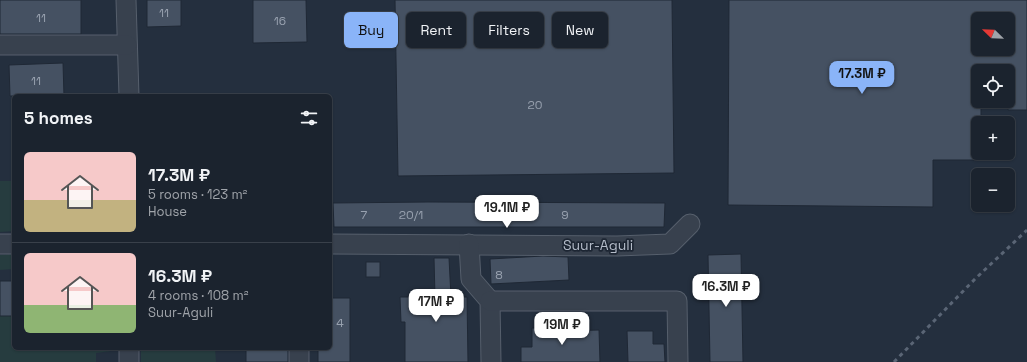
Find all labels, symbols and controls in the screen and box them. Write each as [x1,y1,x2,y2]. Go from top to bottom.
house number: 11 [159,5,169,21]
house number: 11 [36,10,46,26]
chip: Buy [344,12,398,48]
chip: Rent [406,12,466,48]
chip: Filters [474,12,544,48]
chip: New [552,12,608,48]
north arrow [971,12,1015,56]
map controls [971,12,1015,212]
house number: 16 [274,13,286,29]
pin: 17.3M ₽ [825,61,899,95]
button: locate [971,64,1015,108]
text: 17.3M ₽ [838,65,886,82]
house number: 11 [31,73,41,89]
house number: 20 [528,97,542,113]
text: 5 homes [24,107,93,129]
icon: filters [298,107,320,129]
button: + [971,116,1015,160]
text: 17.3M ₽ [148,164,210,186]
icon: home [56,168,104,216]
button: − [971,168,1015,212]
text: 5 rooms · 123 m² [148,186,247,203]
pin: 19.1M ₽ [470,195,544,229]
text: 19.1M ₽ [484,199,530,216]
text: House [148,203,187,220]
house number: 7 [361,207,368,223]
house number: 20/1 [399,207,423,223]
house number: 9 [561,207,569,223]
street label: Suur-Aguli [563,236,633,254]
text: 16.3M ₽ [148,265,212,287]
house number: 8 [495,267,503,283]
icon: home [56,269,104,317]
pin: 16.3M ₽ [689,274,763,308]
text: 16.3M ₽ [701,278,751,295]
text: 4 rooms · 108 m² [148,287,249,304]
pin: 17M ₽ [408,289,464,323]
text: 17M ₽ [418,293,454,310]
text: Suur-Aguli [148,304,213,321]
pin: 19M ₽ [534,312,590,346]
house number: 4 [336,315,344,331]
text: 19M ₽ [543,316,581,333]

